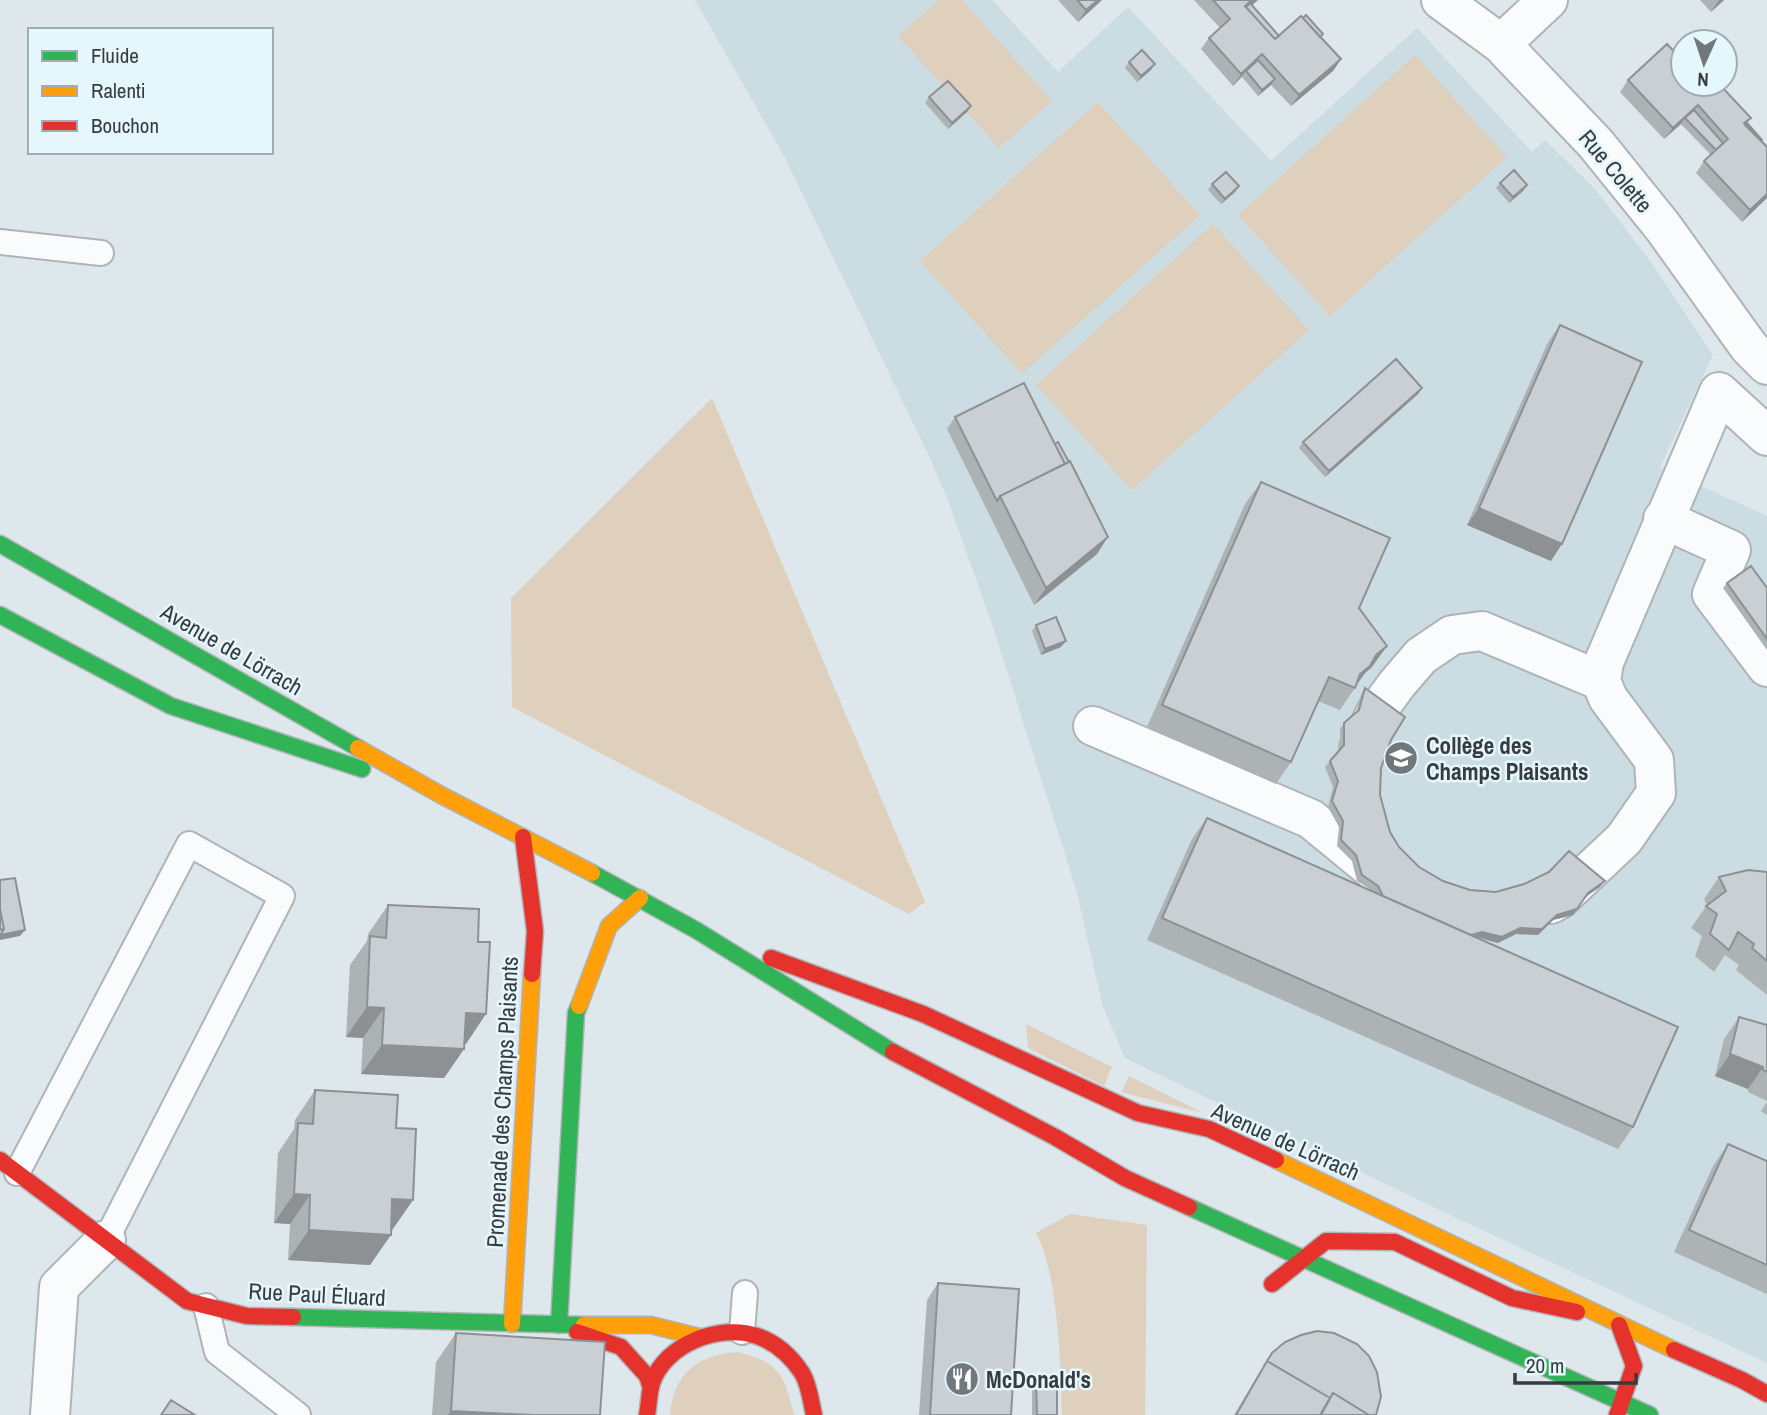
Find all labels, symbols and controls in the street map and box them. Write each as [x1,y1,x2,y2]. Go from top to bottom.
legend [28,28,273,154]
north arrow [1669,28,1739,98]
text: Fluide [91,41,139,70]
text: N [1697,67,1709,93]
text: Ralenti [91,76,146,105]
text: Bouchon [91,111,159,140]
street label: Rue Colette [1572,123,1660,219]
street label: Avenue de Lörrach [155,595,309,702]
place label: Collège des Champs Plaisants [1426,730,1588,787]
school or university icon: Collège des Champs Plaisants [1382,739,1420,777]
street label: Promenade des Champs Plaisants [479,956,525,1248]
street label: Avenue de Lörrach [1206,1094,1365,1188]
street label: Rue Paul Éluard [248,1275,386,1313]
scale bar [1515,1342,1636,1386]
text: 20 m [1526,1351,1564,1380]
restaurant icon: McDonald's [943,1360,981,1398]
place label: McDonald's [986,1364,1091,1395]

